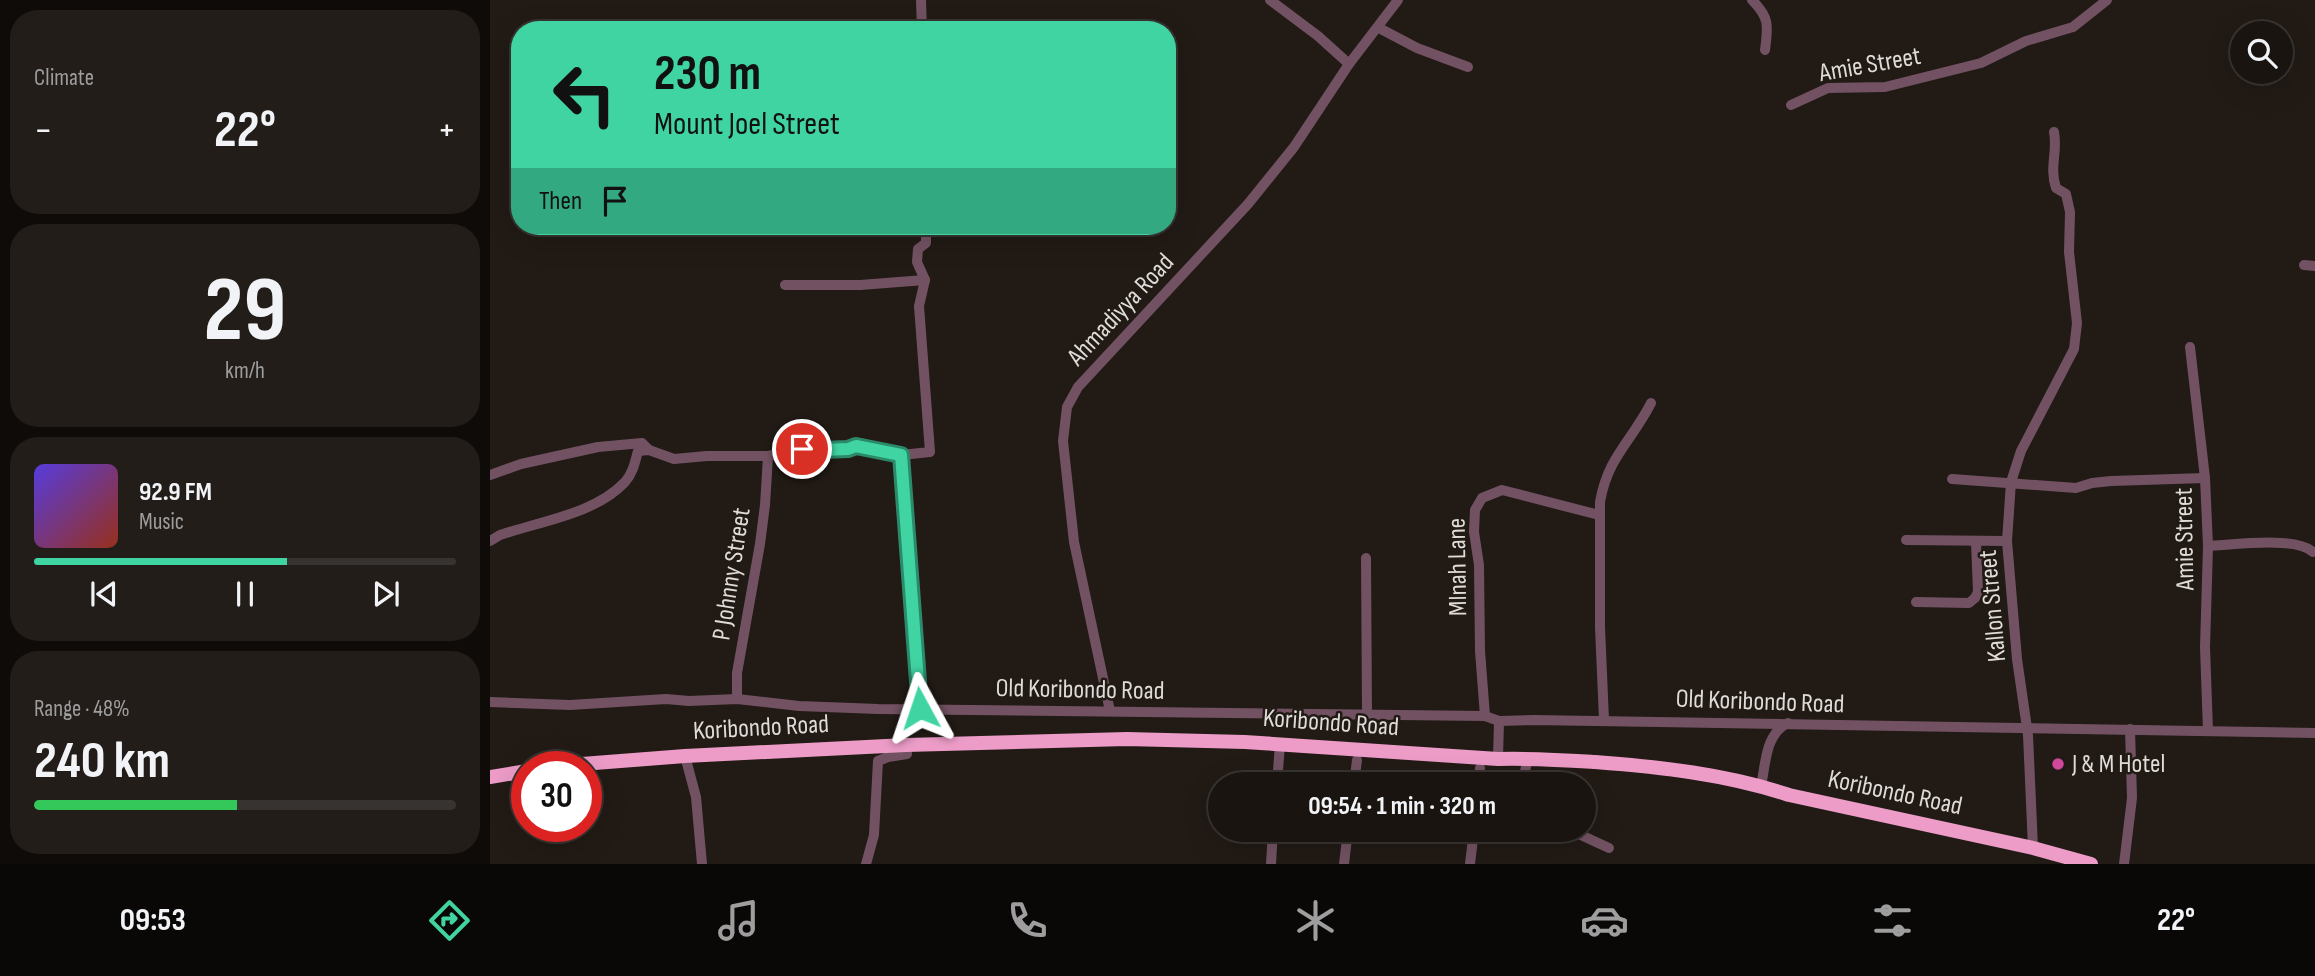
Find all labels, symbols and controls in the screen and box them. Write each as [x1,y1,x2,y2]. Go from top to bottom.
map controls [2230,21,2293,84]
button: search [2230,21,2293,84]
street label: Amie Street [1816,41,1923,89]
text: 230 m [654,45,761,104]
icon: left [539,49,630,140]
text: Climate [34,64,94,92]
text: 22° [214,99,276,162]
text: Mount Joel Street [654,105,840,144]
text: − [34,108,53,153]
text: + [437,108,456,153]
icon: arrive [596,182,634,220]
text: Then [539,186,582,217]
street label: Ahmadiyya Road [1061,247,1181,373]
text: 29 [204,257,287,366]
text: km/h [225,357,265,385]
pin [772,419,832,479]
icon: arrive [783,430,821,468]
text: 92.9 FM [139,477,212,508]
street label: Amie Street [2169,487,2201,592]
street label: P Johnny Street [706,506,758,642]
text: Music [139,508,184,536]
street label: MInah Lane [1442,518,1474,616]
street label: Kallon Street [1973,549,2013,663]
icon: previous [85,575,123,613]
icon: pause [226,575,264,613]
icon: next [367,575,405,613]
position arrow [883,671,957,745]
street label: Old Koribondo Road [995,673,1165,707]
street label: Old Koribondo Road [1675,684,1845,720]
text: Range · 48% [34,695,130,723]
street label: Koribondo Road [1262,703,1400,743]
street label: Koribondo Road [692,709,830,747]
text: 240 km [34,730,170,793]
place label: J & M Hotel [2071,749,2165,780]
speed limit sign: 30 [511,751,602,842]
marker: J & M Hotel [2050,756,2066,772]
street label: Koribondo Road [1825,764,1965,822]
text: 09:54 · 1 min · 320 m [1308,791,1496,822]
icon: directions [425,896,474,945]
icon: music [714,896,763,945]
icon: phone [1003,896,1052,945]
icon: climate [1291,896,1340,945]
icon: car [1580,896,1629,945]
icon: filters [1868,896,1917,945]
text: 09:53 [120,901,186,940]
text: 22° [2157,901,2195,940]

